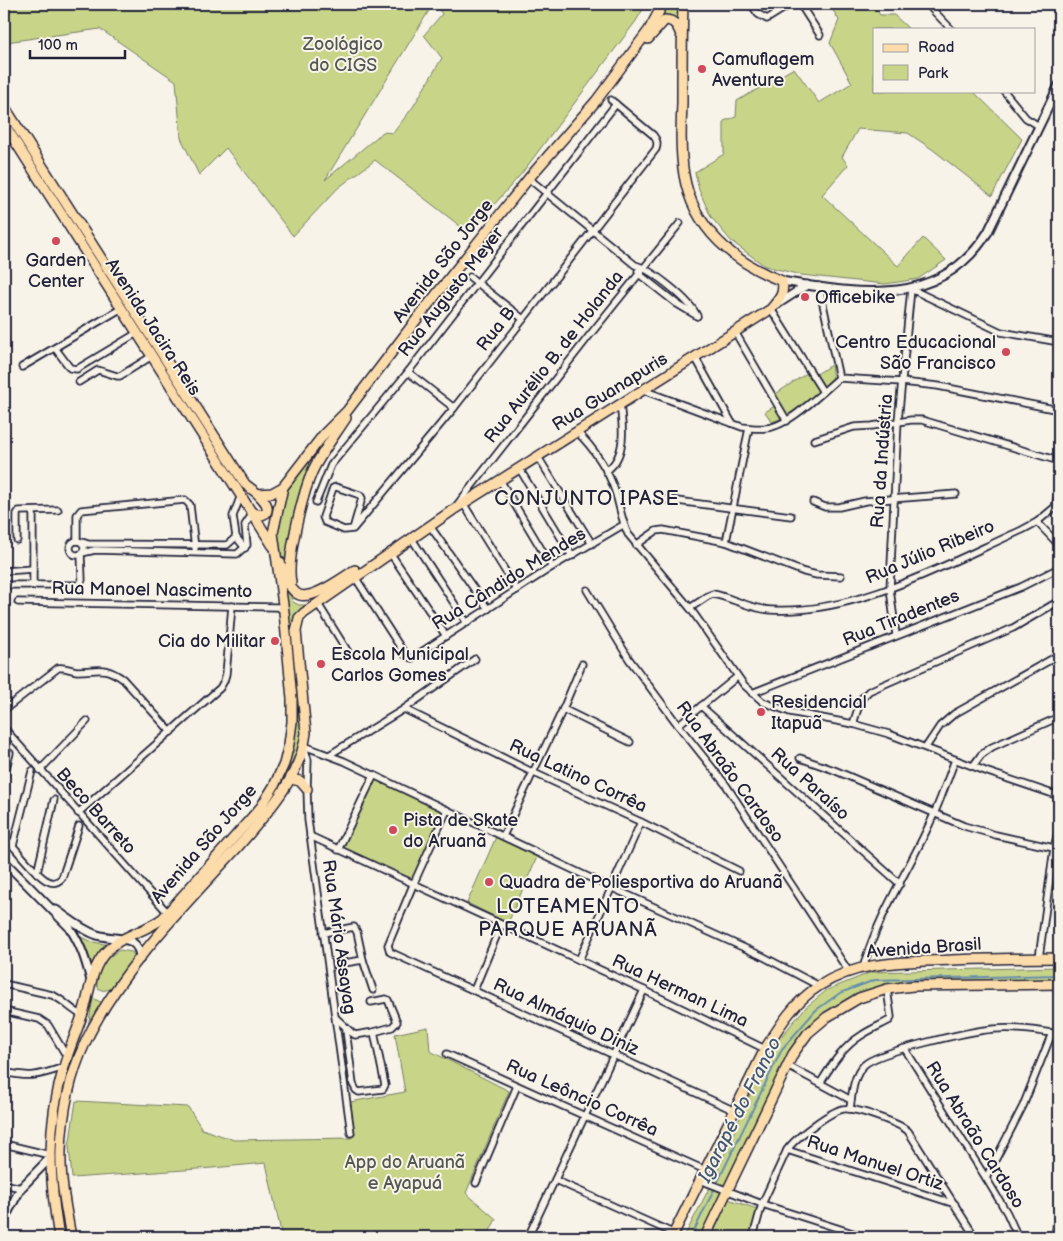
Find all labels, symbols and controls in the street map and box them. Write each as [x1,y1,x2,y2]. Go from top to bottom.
scale bar [30,28,125,60]
legend [873,28,1036,92]
park label: Zoológico do CIGS [302,34,383,76]
text: 100 m [38,36,78,55]
text: Road [918,38,954,57]
place label: Camuflagem Aventure [712,49,814,91]
marker: Camuflagem Aventure [696,63,708,75]
text: Park [918,64,949,83]
street label: Avenida São Jorge [388,195,498,327]
street label: Rua Augusto Meyer [394,223,508,361]
marker: Garden Center [50,235,62,247]
place label: Garden Center [26,250,86,292]
street label: Avenida Jacira Reis [101,255,205,400]
street label: Rua Aurélio B. de Holanda [480,267,628,447]
place label: Officebike [815,287,896,308]
marker: Officebike [799,291,811,303]
street label: Rua B [472,303,520,355]
place label: Centro Educacional São Francisco [835,332,996,374]
marker: Centro Educacional São Francisco [1000,346,1012,358]
street label: Rua Guanapuris [549,348,672,436]
street label: Rua da Indústria [867,393,897,529]
district label: CONJUNTO IPASE [494,487,680,511]
street label: Rua Júlio Ribeiro [862,515,998,589]
street label: Rua Cândido Mendes [428,523,590,635]
street label: Rua Manoel Nascimento [51,578,253,602]
street label: Rua Tiradentes [840,585,962,651]
place label: Cia do Militar [158,631,265,652]
marker: Cia do Militar [269,635,281,647]
place label: Escola Municipal Carlos Gomes [331,644,469,686]
marker: Escola Municipal Carlos Gomes [315,658,327,670]
place label: Residencial Itapuã [771,692,867,734]
street label: Rua Abraão Cardoso [672,697,788,847]
marker: Residencial Itapuã [755,706,767,718]
street label: Rua Latino Corrêa [506,735,650,817]
street label: Rua Paraíso [766,743,854,825]
street label: Beco Barreto [52,764,140,858]
street label: Avenida São Jorge [147,780,262,908]
place label: Pista de Skate do Aruanã [403,810,519,852]
marker: Pista de Skate do Aruanã [387,824,399,836]
street label: Rua Mário Assayag [318,858,360,1016]
place label: Quadra de Poliesportiva do Aruanã [499,872,783,893]
marker: Quadra de Poliesportiva do Aruanã [483,876,495,888]
district label: LOTEAMENTO PARQUE ARUANÃ [478,895,658,942]
street label: Avenida Brasil [866,934,982,962]
street label: Rua Herman Lima [609,950,751,1032]
street label: Rua Almáquio Diniz [490,974,642,1060]
water label: Igarapé do Franco [693,1034,787,1187]
street label: Rua Leôncio Corrêa [503,1055,661,1141]
street label: Rua Abraão Cardoso [921,1058,1029,1212]
street label: Rua Manuel Ortiz [804,1131,946,1195]
park label: App do Aruanã e Ayapuá [345,1152,465,1194]

